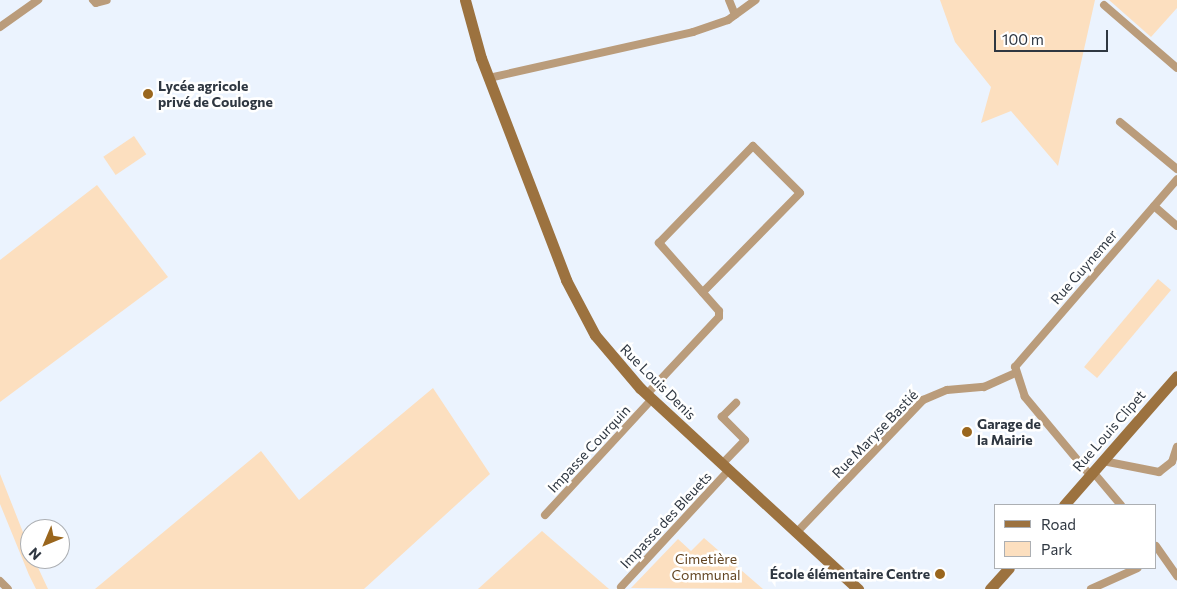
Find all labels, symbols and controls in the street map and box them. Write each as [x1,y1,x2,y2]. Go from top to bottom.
scale bar [997,20,1111,52]
text: 100 m [1002,30,1044,48]
place label: Lycée agricole privé de Coulogne [158,78,273,110]
marker: Lycée agricole privé de Coulogne [142,88,154,100]
street label: Rue Guynemer [1047,226,1121,308]
street label: Rue Louis Denis [617,341,699,423]
street label: Rue Maryse Bastié [829,386,921,482]
street label: Rue Louis Clipet [1069,387,1149,475]
street label: Impasse Courquin [544,402,634,496]
place label: Garage de la Mairie [977,416,1041,448]
marker: Garage de la Mairie [961,426,973,438]
street label: Impasse des Bleuets [617,468,715,572]
legend [994,504,1157,569]
text: Road [1041,515,1076,533]
north arrow [20,519,70,569]
text: Park [1041,540,1072,558]
text: N [25,545,44,564]
park label: Cimetière Communal [671,551,741,584]
place label: École élémentaire Centre [770,566,930,582]
marker: École élémentaire Centre [934,568,946,580]

